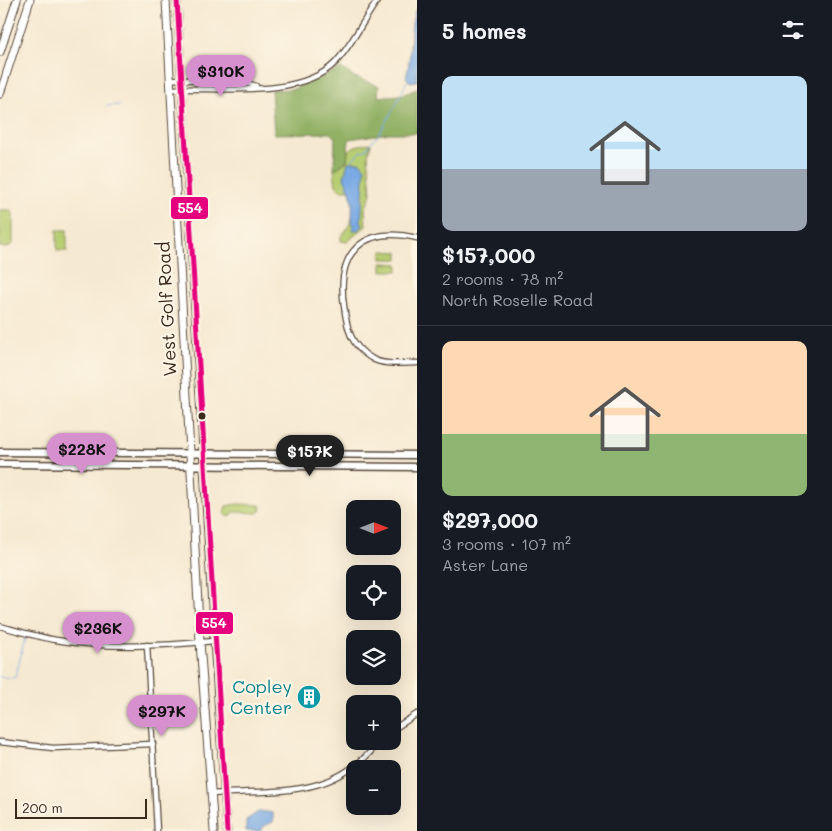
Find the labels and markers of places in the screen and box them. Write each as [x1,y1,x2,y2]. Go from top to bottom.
pin: $310K [186,54,256,97]
unlabelled marker [197,411,207,421]
pin: $228K [47,432,117,475]
pin: $157K [275,434,345,477]
pin: $236K [63,612,133,654]
place label: Copley Center [230,674,292,719]
building icon: Copley Center [296,684,322,710]
pin: $297K [127,694,197,737]

